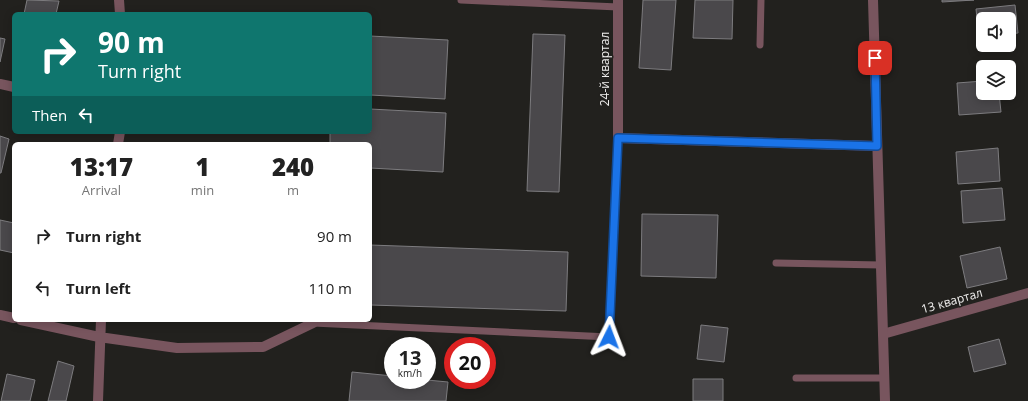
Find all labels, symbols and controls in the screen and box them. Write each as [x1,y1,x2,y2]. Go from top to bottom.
map controls [976,12,1016,100]
button: sound [976,12,1016,52]
text: 90 m [98,23,165,61]
icon: right [32,28,84,80]
street label: 24-й квартал [596,32,613,106]
pin [858,41,892,75]
icon: arrive [864,47,886,69]
text: Turn right [98,59,181,83]
button: layers [976,60,1016,100]
icon: left [75,104,97,126]
text: Then [32,105,67,125]
text: 13:17 [70,150,133,183]
text: 1 [195,150,210,183]
text: 240 [272,150,314,183]
text: Arrival [82,181,121,199]
text: min [191,181,214,199]
text: m [287,181,299,199]
icon: right [32,225,54,247]
text: Turn right [66,226,141,246]
text: 90 m [317,226,352,246]
icon: left [32,277,54,299]
text: Turn left [66,278,131,298]
text: 110 m [308,278,352,298]
street label: 13 квартал [919,284,985,317]
position arrow [588,316,630,358]
speed limit sign: 20 [444,337,496,389]
text: 13 [399,344,421,371]
text: km/h [398,366,422,380]

